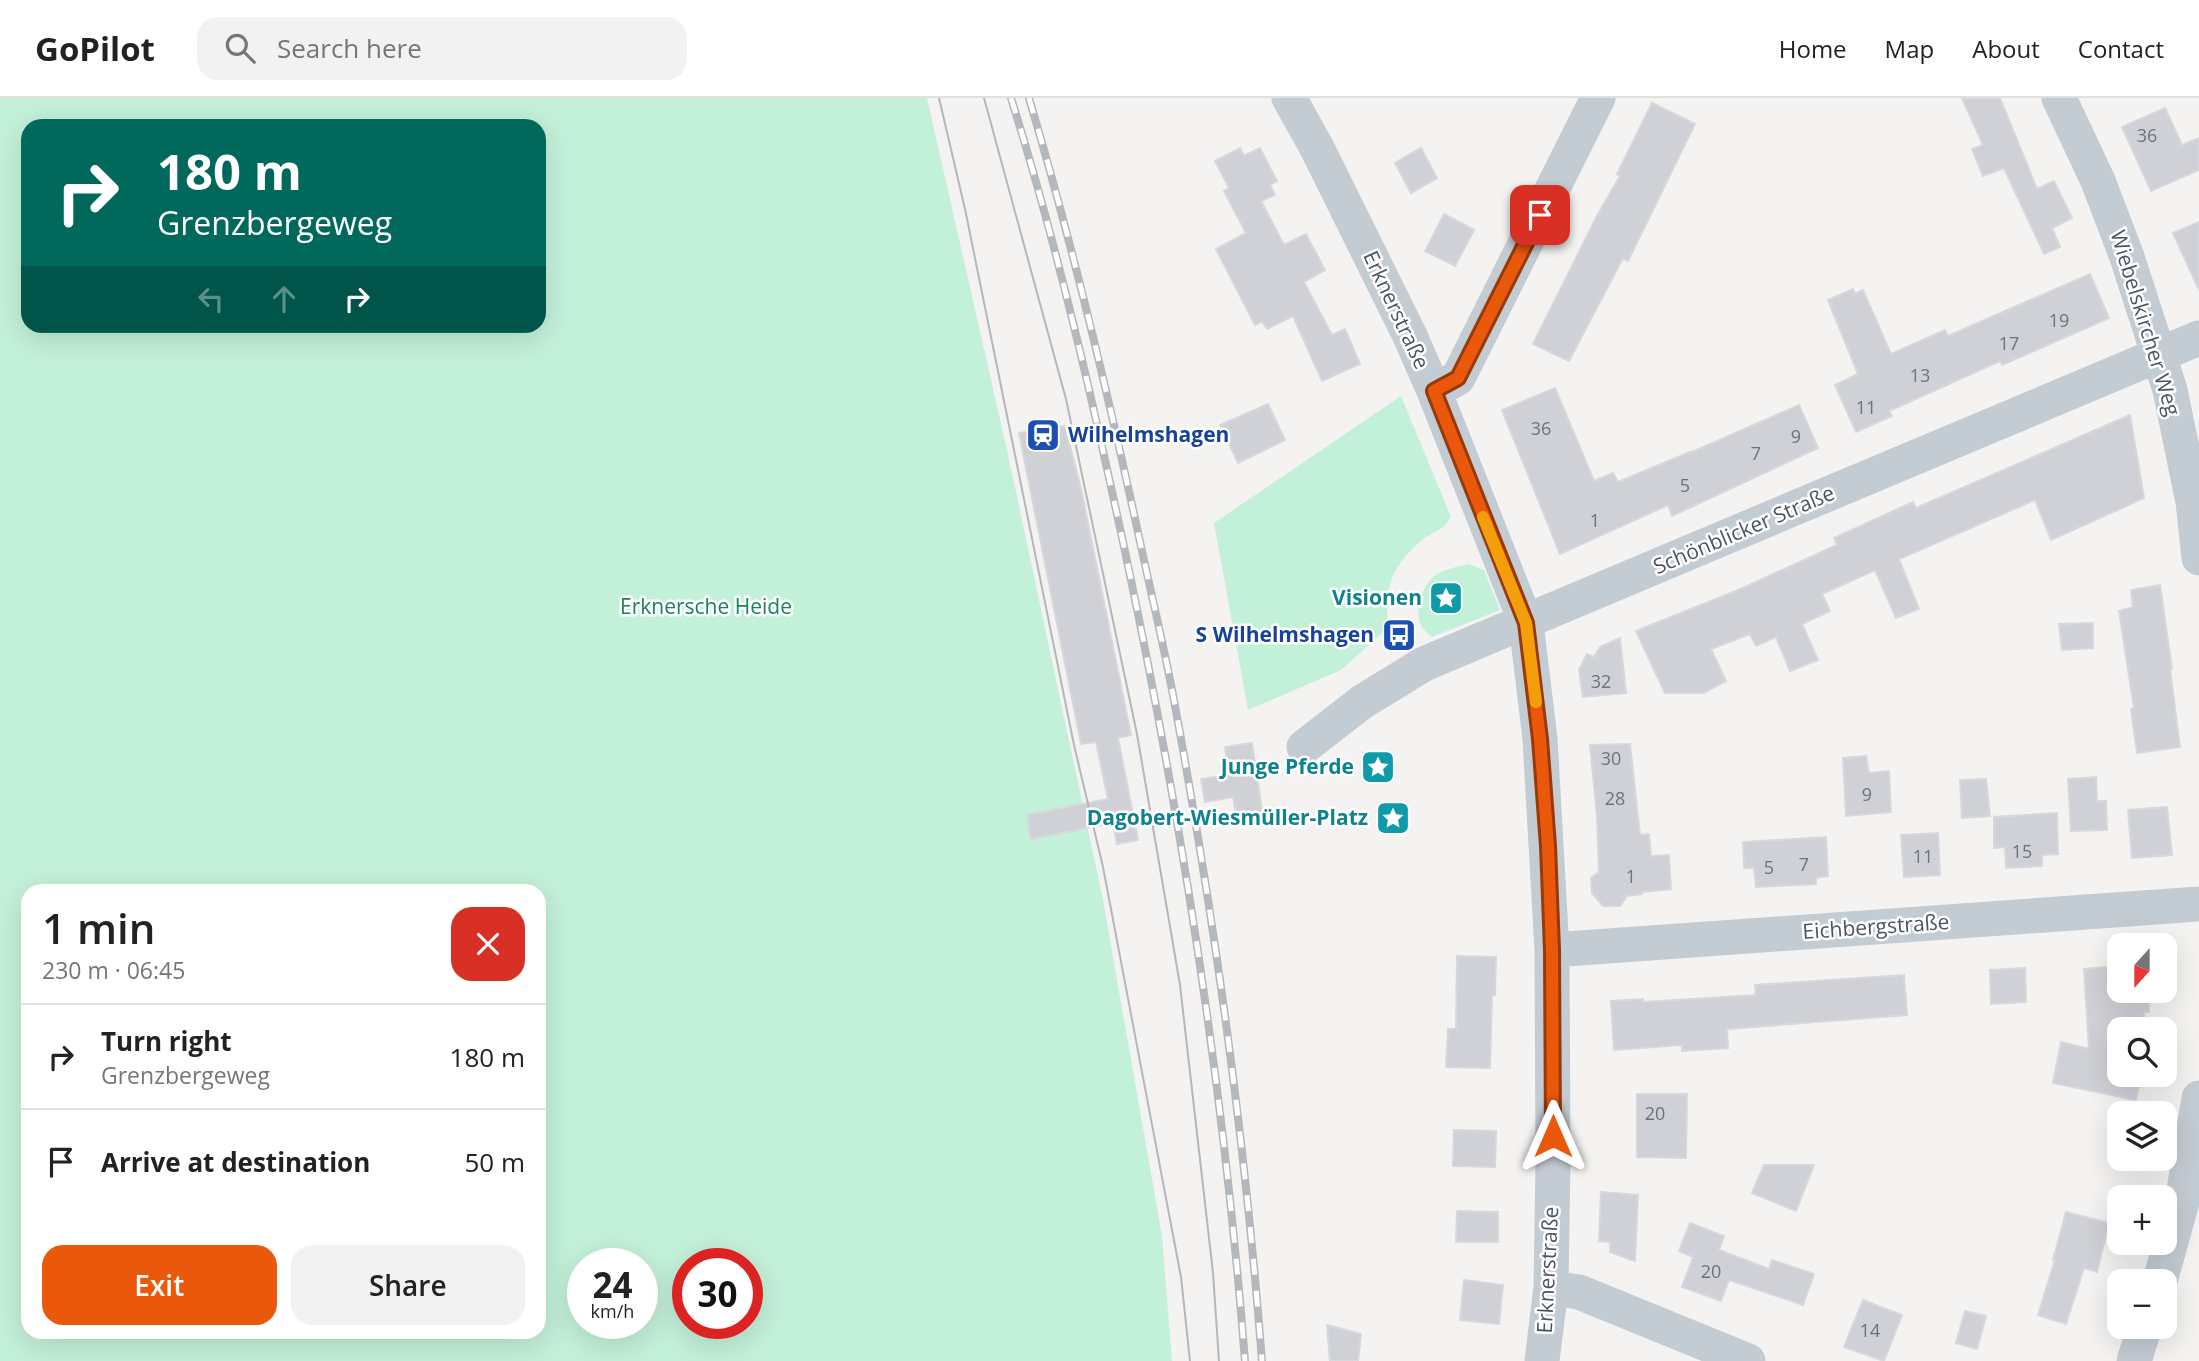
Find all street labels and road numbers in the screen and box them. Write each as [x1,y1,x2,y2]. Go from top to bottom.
street label: Wiebelskircher Weg [2104,226,2188,419]
street label: Erknerstraße [1357,246,1436,373]
street label: Schönblicker Straße [1649,478,1839,580]
street label: Eichbergstraße [1802,907,1950,945]
street label: Erknerstraße [1530,1206,1564,1334]

